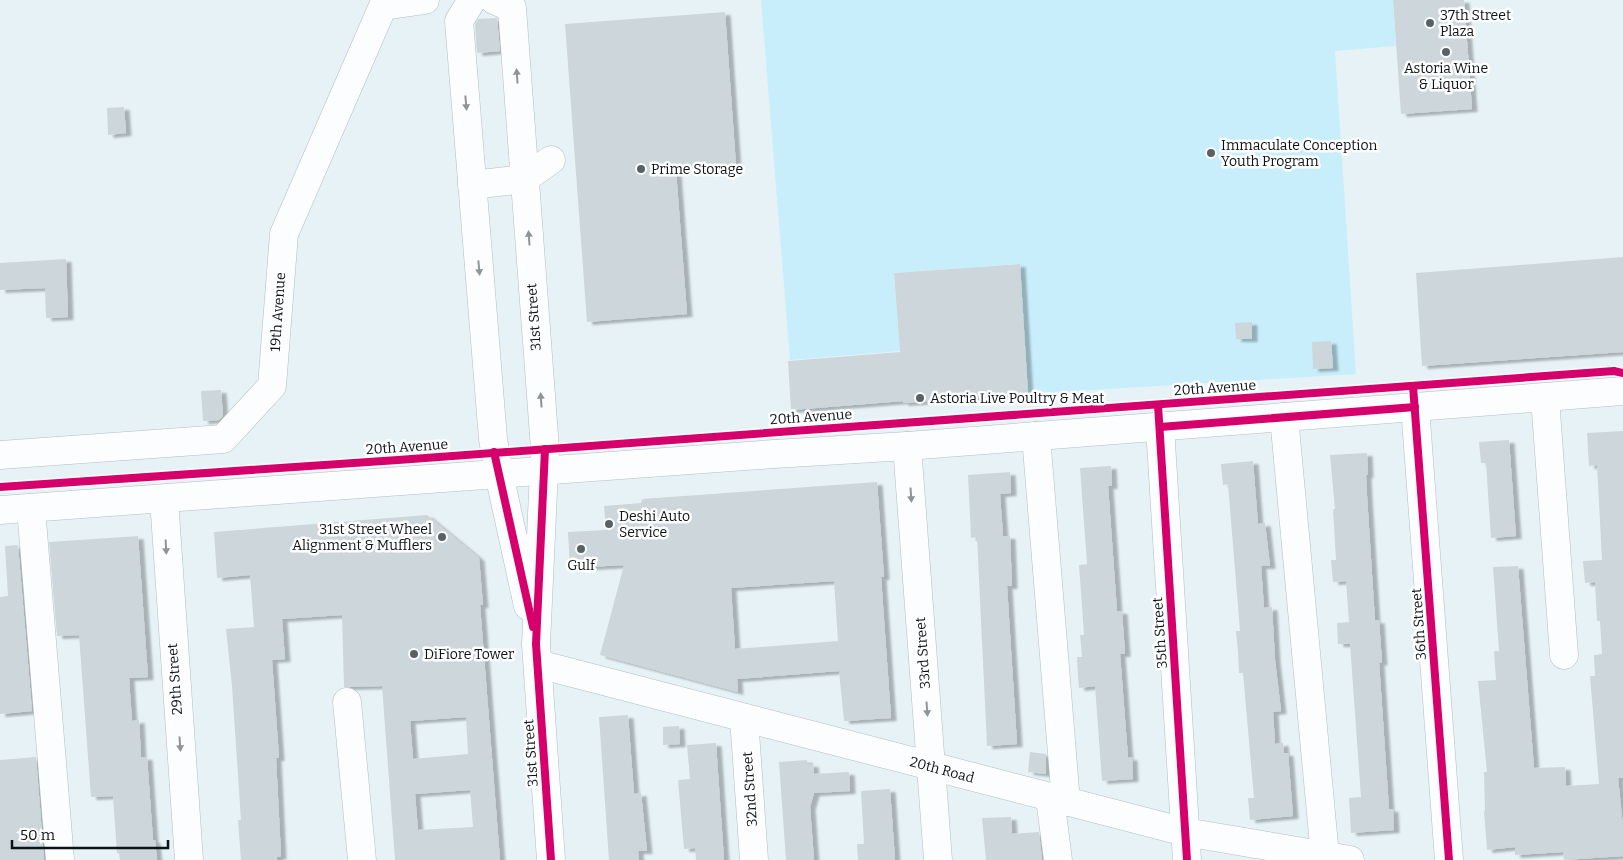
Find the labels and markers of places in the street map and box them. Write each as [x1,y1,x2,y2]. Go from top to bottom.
place label: 37th Street Plaza [1440,7,1511,40]
marker: 37th Street Plaza [1424,17,1436,29]
marker: Astoria Wine & Liquor [1440,46,1452,58]
place label: Astoria Wine & Liquor [1404,60,1488,93]
place label: Immaculate Conception Youth Program [1221,137,1378,170]
marker: Immaculate Conception Youth Program [1205,147,1217,159]
place label: Prime Storage [651,161,743,178]
marker: Prime Storage [635,163,647,175]
place label: Astoria Live Poultry & Meat [930,390,1104,407]
marker: Astoria Live Poultry & Meat [914,392,926,404]
place label: Deshi Auto Service [619,508,690,541]
marker: Deshi Auto Service [603,518,615,530]
place label: 31st Street Wheel Alignment & Mufflers [292,521,432,554]
marker: 31st Street Wheel Alignment & Mufflers [436,531,448,543]
marker: Gulf [575,543,587,555]
place label: Gulf [567,557,596,574]
place label: DiFiore Tower [424,646,514,663]
marker: DiFiore Tower [408,648,420,660]

